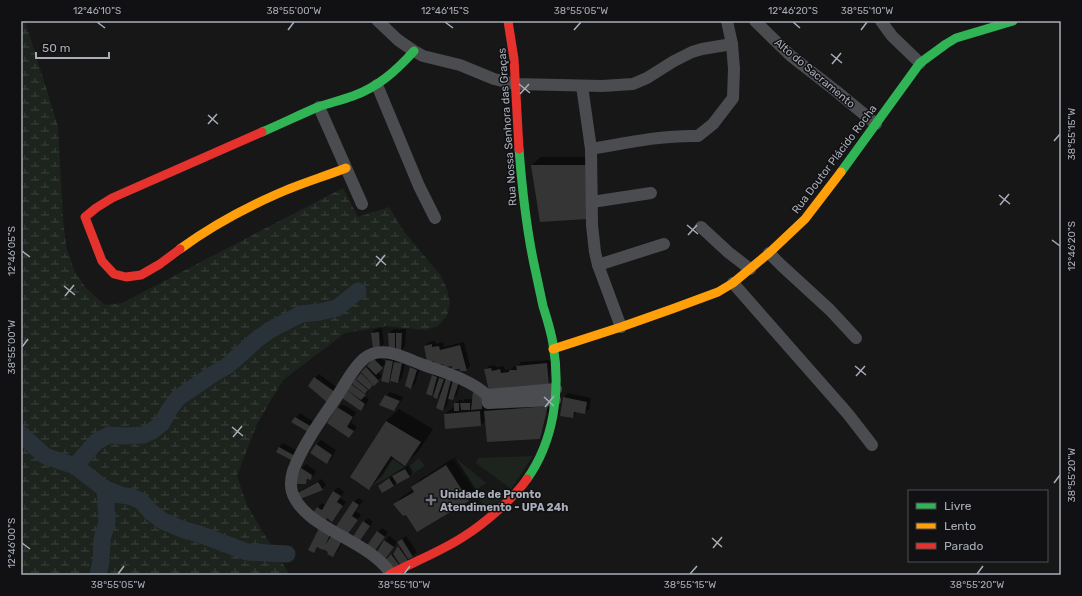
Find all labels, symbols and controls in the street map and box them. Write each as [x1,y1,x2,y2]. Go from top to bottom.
text: 12°46'10"S [73,5,121,17]
text: 38°55'00"W [267,5,321,17]
text: 12°46'15"S [421,5,469,17]
text: 38°55'05"W [554,5,608,17]
text: 12°46'20"S [768,5,818,17]
text: 38°55'10"W [841,5,893,17]
scale bar [36,34,109,60]
street label: Alto do Sacramento [772,36,858,111]
text: 50 m [42,41,70,55]
street label: Rua Nossa Senhora das Graças [495,47,520,206]
street label: Rua Doutor Plácido Rocha [789,102,880,216]
text: 38°55'15"W [1066,108,1078,160]
text: 12°46'20"S [1066,221,1078,271]
text: 12°46'05"S [6,226,18,276]
text: 38°55'00"W [6,320,18,374]
text: 38°55'20"W [1066,448,1078,502]
place label: Unidade de Pronto Atendimento - UPA 24h [440,488,568,514]
legend [908,490,1048,562]
marker: Unidade de Pronto Atendimento - UPA 24h [425,494,437,506]
text: Livre [944,499,972,513]
text: 12°46'00"S [6,518,18,568]
text: Lento [944,519,976,533]
text: Parado [944,539,983,553]
text: 38°55'05"W [91,579,145,591]
text: 38°55'10"W [378,579,430,591]
text: 38°55'15"W [664,579,716,591]
text: 38°55'20"W [950,579,1004,591]

